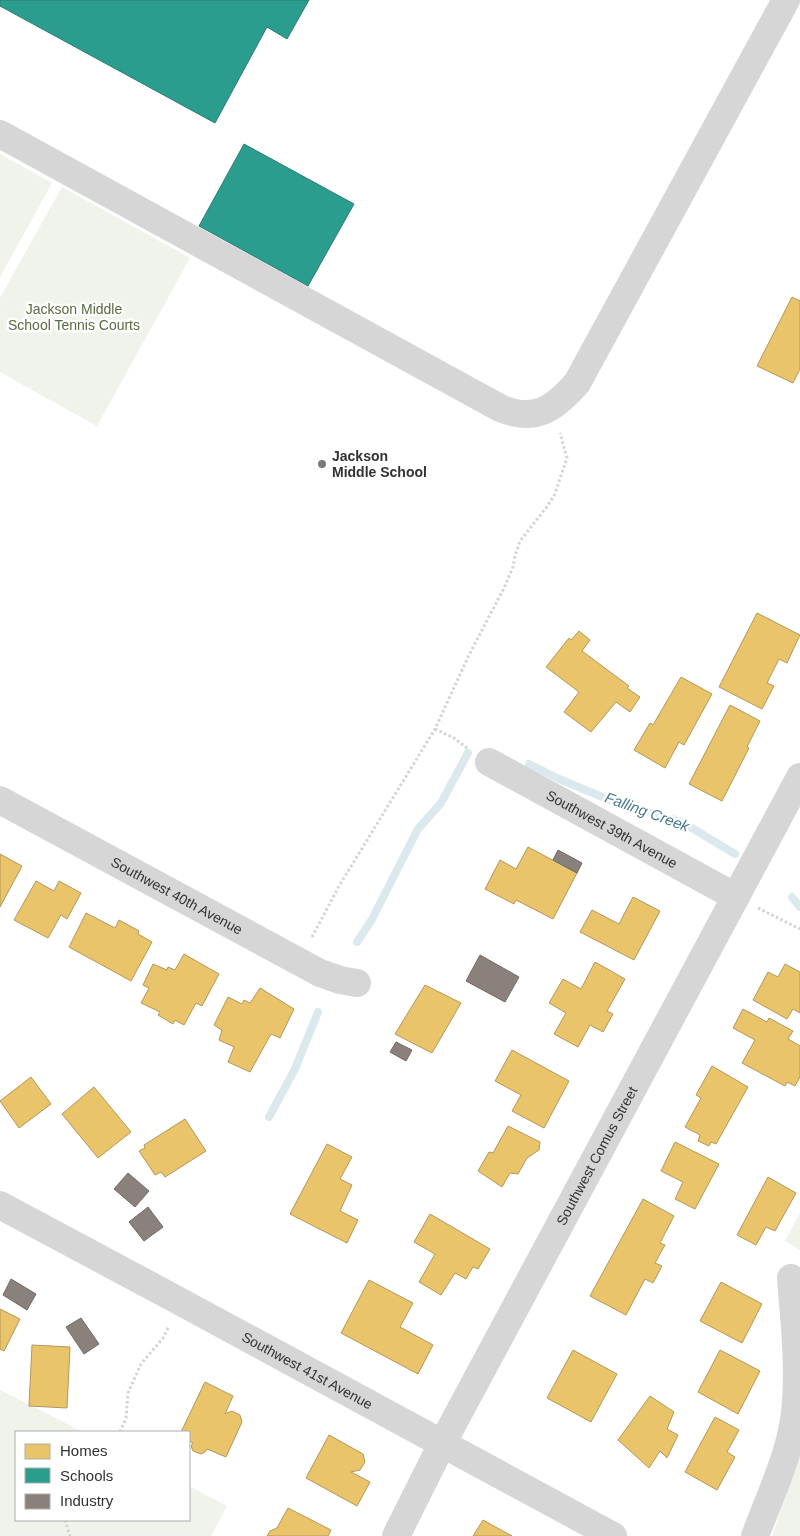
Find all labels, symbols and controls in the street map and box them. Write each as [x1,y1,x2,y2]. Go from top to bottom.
park label: Jackson Middle School Tennis Courts [8,301,140,333]
place label: Jackson Middle School [332,448,427,480]
marker: Jackson Middle School [316,458,328,470]
street label: Southwest 39th Avenue [544,787,680,872]
water label: Falling Creek [603,788,693,835]
street label: Southwest 40th Avenue [108,854,245,938]
street label: Southwest Comus Street [553,1084,640,1228]
street label: Southwest 41st Avenue [239,1329,376,1412]
legend [15,1431,190,1521]
text: Homes [60,1442,108,1459]
text: Schools [60,1467,113,1484]
text: Industry [60,1492,114,1509]

